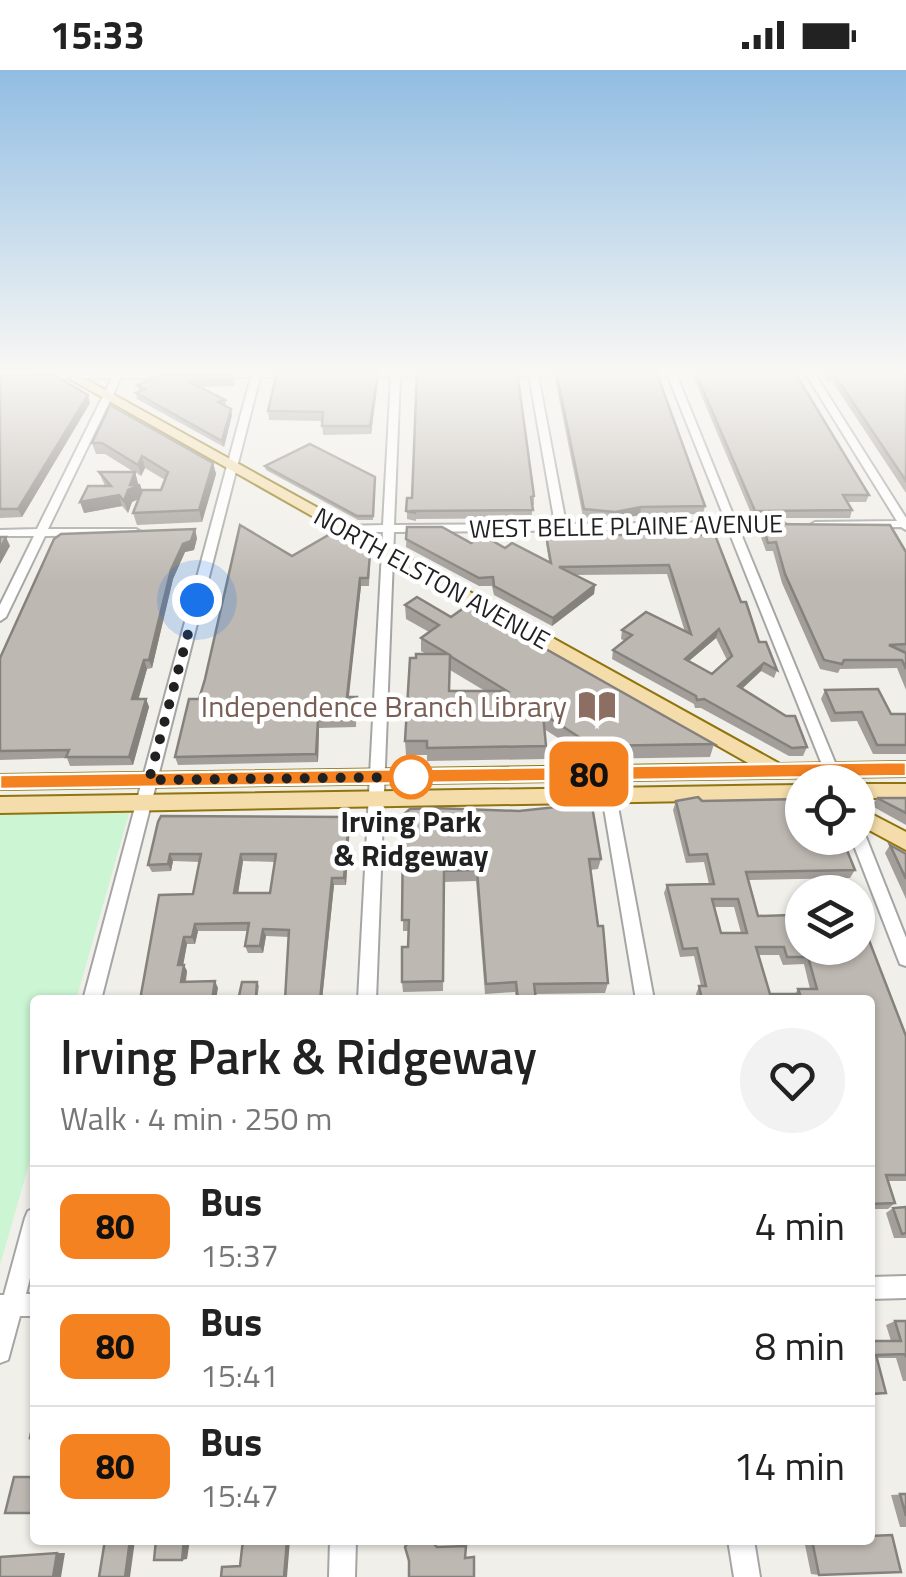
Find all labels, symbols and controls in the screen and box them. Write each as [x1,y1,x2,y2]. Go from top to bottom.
text: 15:33 [50,6,145,64]
street label: NORTH ELSTON AVENUE [307,497,557,659]
street label: WEST BELLE PLAINE AVENUE [469,504,783,548]
your location [172,575,222,625]
place label: Independence Branch Library [201,683,567,729]
library icon: Independence Branch Library [576,685,618,727]
line badge: 80 [544,742,634,806]
text: 80 [569,747,609,801]
marker: Irving Park & Ridgeway [390,756,432,798]
map controls [785,765,875,965]
button: locate [785,765,875,855]
place label: Irving Park & Ridgeway [333,798,489,878]
button: layers [785,875,875,965]
text: Irving Park & Ridgeway [60,1020,537,1093]
button: heart [740,1028,845,1133]
text: Walk · 4 min · 250 m [60,1094,332,1142]
text: Bus [200,1173,262,1231]
text: 4 min [755,1197,845,1255]
text: 80 [95,1199,135,1253]
text: 15:37 [200,1231,279,1279]
text: Bus [200,1293,262,1351]
text: 8 min [755,1317,845,1375]
text: 80 [95,1319,135,1373]
text: 15:41 [200,1351,279,1399]
text: Bus [200,1413,262,1471]
text: 14 min [734,1437,845,1495]
text: 80 [95,1439,135,1493]
text: 15:47 [200,1471,279,1519]

